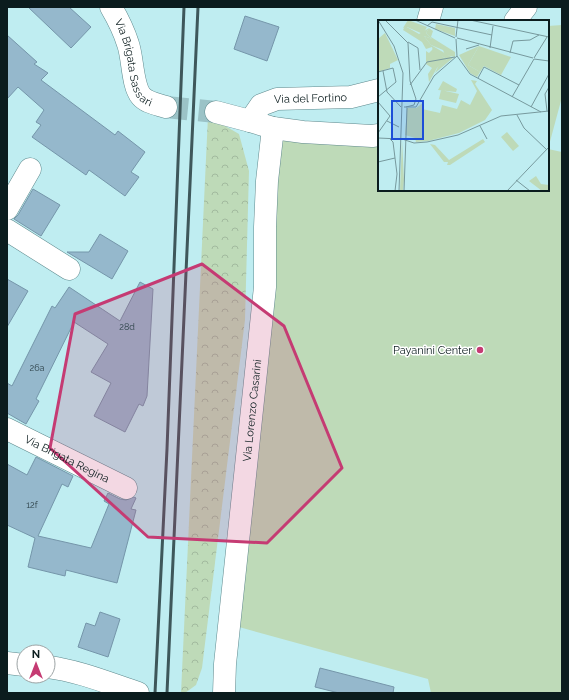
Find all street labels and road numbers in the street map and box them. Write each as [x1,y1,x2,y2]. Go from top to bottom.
street label: Via Brigata Sassari [112,17,154,109]
street label: Via del Fortino [274,91,348,106]
street label: Via Lorenzo Casarini [241,359,264,462]
street label: Via Brigata Regina [22,433,111,486]

